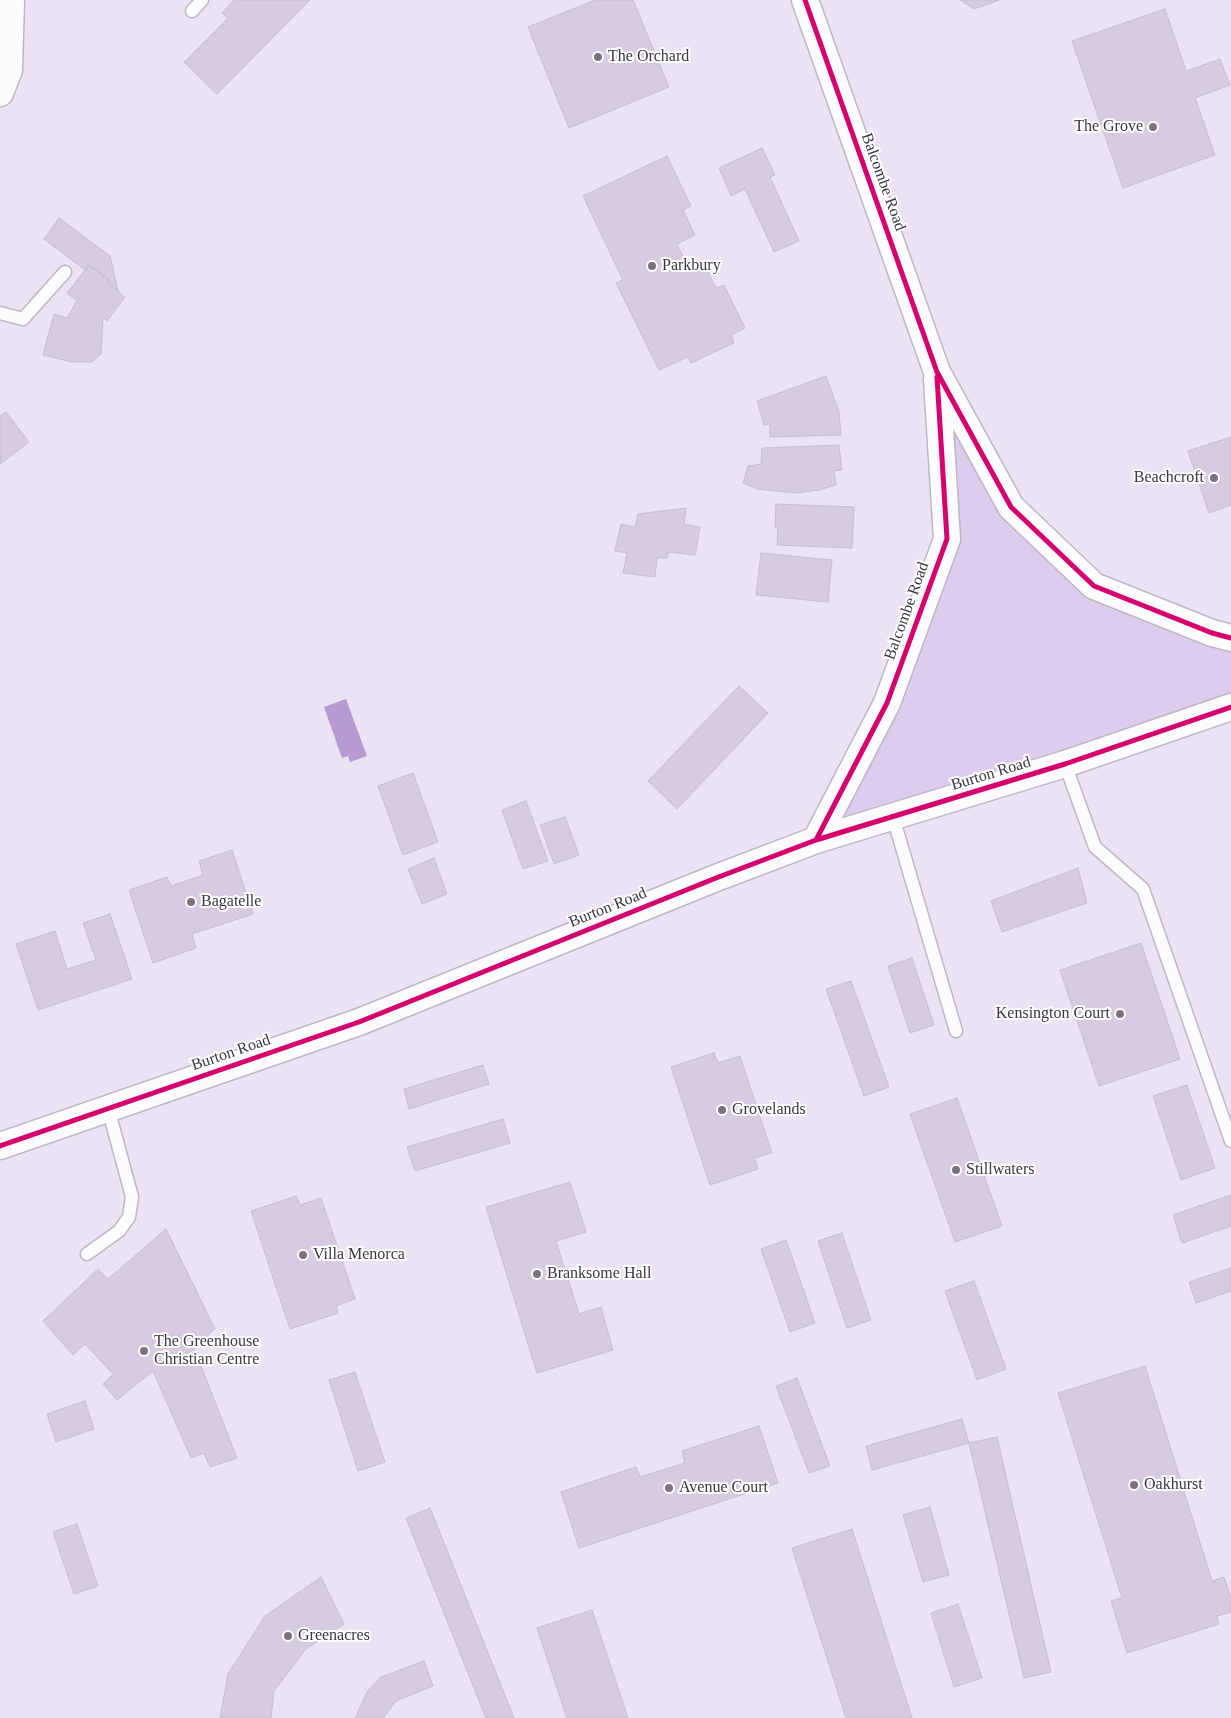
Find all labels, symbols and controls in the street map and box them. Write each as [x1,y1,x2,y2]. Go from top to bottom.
place label: The Orchard [608,47,689,67]
marker: The Orchard [592,51,604,63]
place label: The Grove [1074,117,1143,137]
marker: The Grove [1147,121,1159,133]
street label: Balcombe Road [856,130,910,234]
place label: Parkbury [662,256,721,276]
marker: Parkbury [646,260,658,272]
place label: Beachcroft [1134,468,1204,488]
marker: Beachcroft [1208,472,1220,484]
street label: Balcombe Road [880,559,934,663]
street label: Burton Road [949,753,1033,795]
street label: Burton Road [566,884,650,932]
place label: Bagatelle [201,892,261,912]
marker: Bagatelle [185,896,197,908]
place label: Kensington Court [996,1004,1110,1024]
marker: Kensington Court [1114,1008,1126,1020]
street label: Burton Road [189,1031,273,1075]
place label: Grovelands [732,1100,806,1120]
marker: Grovelands [716,1104,728,1116]
place label: Stillwaters [966,1160,1034,1180]
marker: Stillwaters [950,1164,962,1176]
place label: Villa Menorca [313,1245,405,1265]
marker: Villa Menorca [297,1249,309,1261]
place label: Branksome Hall [547,1264,651,1284]
marker: Branksome Hall [531,1268,543,1280]
place label: The Greenhouse Christian Centre [154,1332,259,1370]
marker: The Greenhouse Christian Centre [138,1345,150,1357]
place label: Oakhurst [1144,1475,1203,1495]
place label: Avenue Court [679,1478,768,1498]
marker: Oakhurst [1128,1479,1140,1491]
marker: Avenue Court [663,1482,675,1494]
place label: Greenacres [298,1626,370,1646]
marker: Greenacres [282,1630,294,1642]

